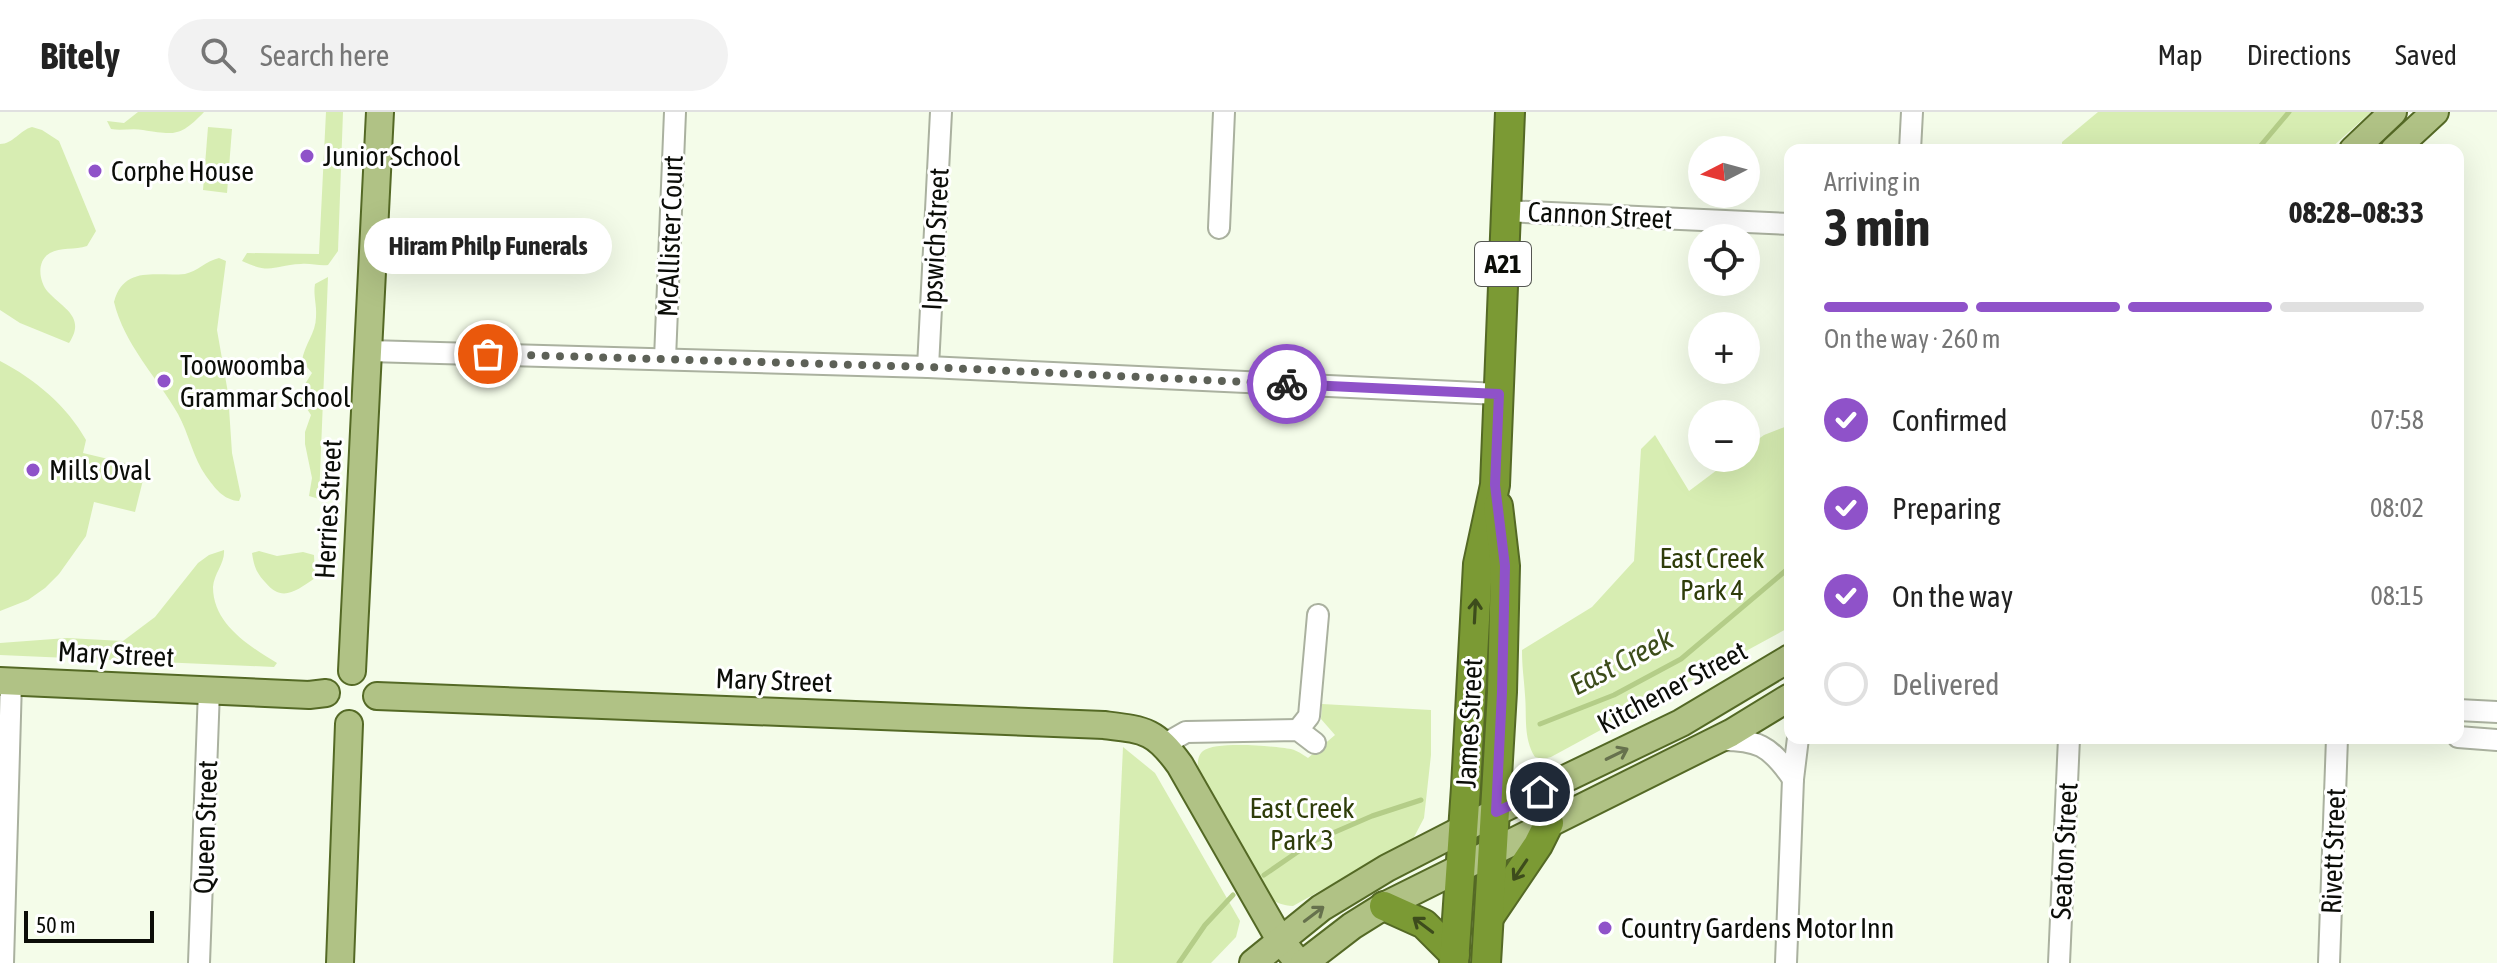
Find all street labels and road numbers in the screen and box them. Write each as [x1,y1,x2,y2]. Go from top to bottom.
street label: McAllister Court [651,155,689,317]
street label: Ipswich Street [915,167,955,311]
street label: Cannon Street [1527,195,1673,235]
road number: A21 [1475,242,1531,286]
street label: Herries Street [308,438,348,580]
street label: Kitchener Street [1592,634,1752,740]
street label: Mary Street [57,635,175,673]
street label: James Street [1450,657,1488,789]
street label: Mary Street [715,662,833,698]
street label: Queen Street [187,759,223,895]
street label: Seaton Street [2044,782,2084,920]
street label: Rivett Street [2315,788,2351,914]

